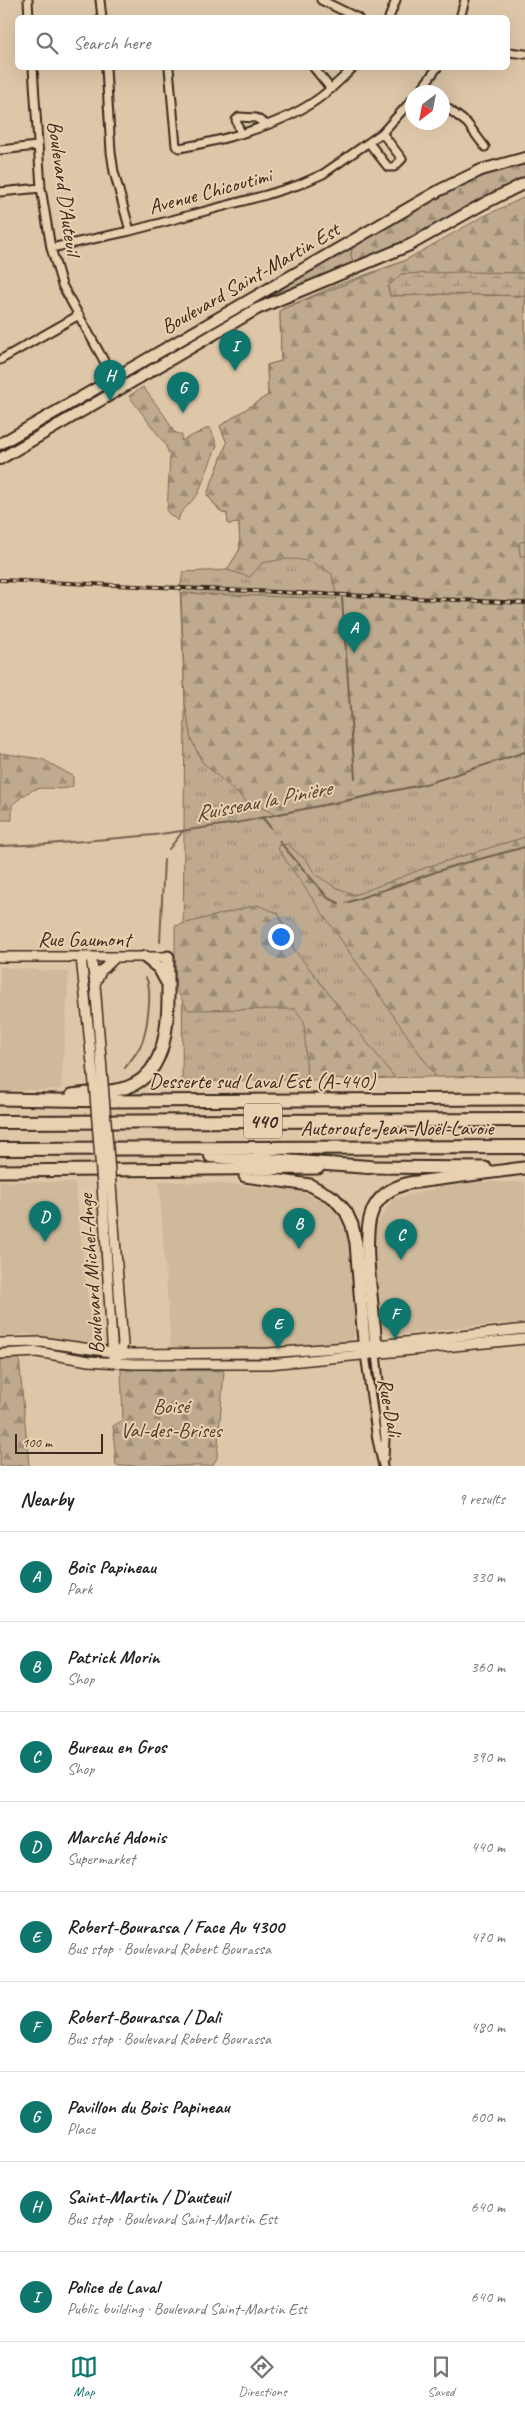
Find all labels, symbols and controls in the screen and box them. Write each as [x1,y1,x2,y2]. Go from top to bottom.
search box [15,15,510,70]
icon: search [33,29,61,57]
text: Search here [73,31,150,55]
north arrow [405,85,450,130]
street label: Boulevard D'Auteuil [42,119,87,260]
street label: Avenue Chicoutimi [146,161,277,220]
street label: Boulevard Saint-Martin Est [156,215,346,340]
pin: I [219,330,251,371]
pin: H [94,360,126,401]
pin: G [167,372,199,413]
pin: A [338,612,370,653]
water label: Ruisseau la Pinière [193,773,337,828]
your location [268,924,294,950]
street label: Rue Gaumont [38,926,133,952]
street label: Desserte sud Laval Est (A-440) [149,1068,376,1094]
road number: 440 [244,1104,282,1138]
street label: Autoroute Jean-Noël-Lavoie [301,1115,496,1141]
street label: Boulevard Michel-Ange [72,1191,110,1355]
pin: D [29,1201,61,1242]
pin: B [283,1208,315,1249]
pin: C [385,1219,417,1260]
pin: F [379,1298,411,1339]
pin: E [262,1308,294,1349]
street label: Rue Dali [372,1376,408,1441]
park label: Boisé Val-des-Brises [120,1393,224,1443]
scale bar [15,1431,102,1454]
text: 100 m [22,1434,52,1451]
text: Nearby [20,1486,73,1512]
text: 9 results [458,1489,505,1509]
text: Bois Papineau [67,1555,156,1579]
text: A [32,1567,40,1587]
text: 330 m [471,1567,505,1587]
text: Park [67,1579,92,1599]
text: Patrick Morin [67,1645,159,1669]
text: B [32,1657,40,1677]
text: 360 m [471,1657,505,1677]
text: Shop [67,1669,94,1689]
text: Bureau en Gros [67,1735,166,1759]
text: C [32,1747,40,1767]
text: 390 m [471,1747,505,1767]
text: Shop [67,1759,94,1779]
text: Marché Adonis [67,1825,166,1849]
text: D [31,1837,41,1857]
text: 440 m [471,1837,505,1857]
text: Supermarket [67,1849,135,1869]
text: Robert-Bourassa / Face Au 4300 [67,1915,284,1939]
text: E [32,1927,40,1947]
text: 470 m [471,1927,505,1947]
text: Bus stop · Boulevard Robert Bourassa [67,1939,271,1959]
text: Robert-Bourassa / Dali [67,2005,221,2029]
text: F [32,2017,40,2037]
text: 480 m [471,2017,505,2037]
text: Bus stop · Boulevard Robert Bourassa [67,2029,271,2049]
text: Pavillon du Bois Papineau [67,2095,229,2119]
text: G [32,2107,40,2127]
text: 600 m [471,2107,505,2127]
text: Place [67,2119,95,2139]
text: Saint-Martin / D'auteuil [67,2185,229,2209]
text: H [31,2197,41,2217]
text: 640 m [471,2197,505,2217]
text: Bus stop · Boulevard Saint-Martin Est [67,2209,278,2229]
text: Police de Laval [67,2275,159,2299]
text: I [33,2287,39,2307]
text: 640 m [471,2287,505,2307]
text: Public building · Boulevard Saint-Martin Est [67,2299,307,2319]
tab: Map [70,2353,98,2400]
tab: Directions [238,2353,287,2400]
tab: Saved [427,2353,455,2400]

